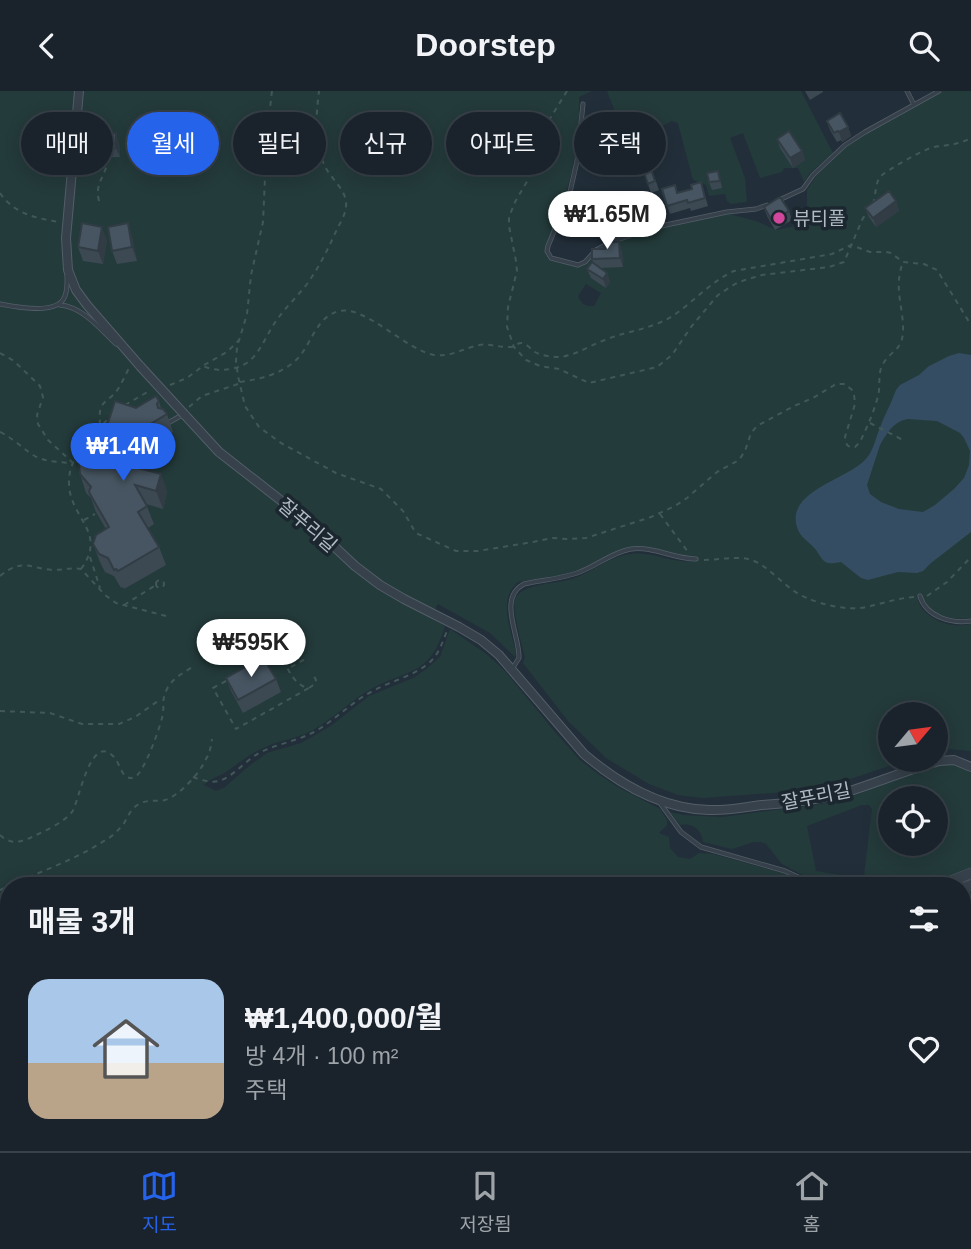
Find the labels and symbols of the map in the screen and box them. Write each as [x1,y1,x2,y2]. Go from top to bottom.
pin: ₩1.65M [550,191,664,251]
place label: 뷰티풀 [793,208,845,229]
marker: 뷰티풀 [771,210,787,226]
pin: ₩1.4M [74,423,172,483]
street label: 잘푸리길 [274,495,341,556]
pin: ₩595K [202,619,300,679]
north arrow [878,702,948,772]
street label: 잘푸리길 [780,780,852,813]

